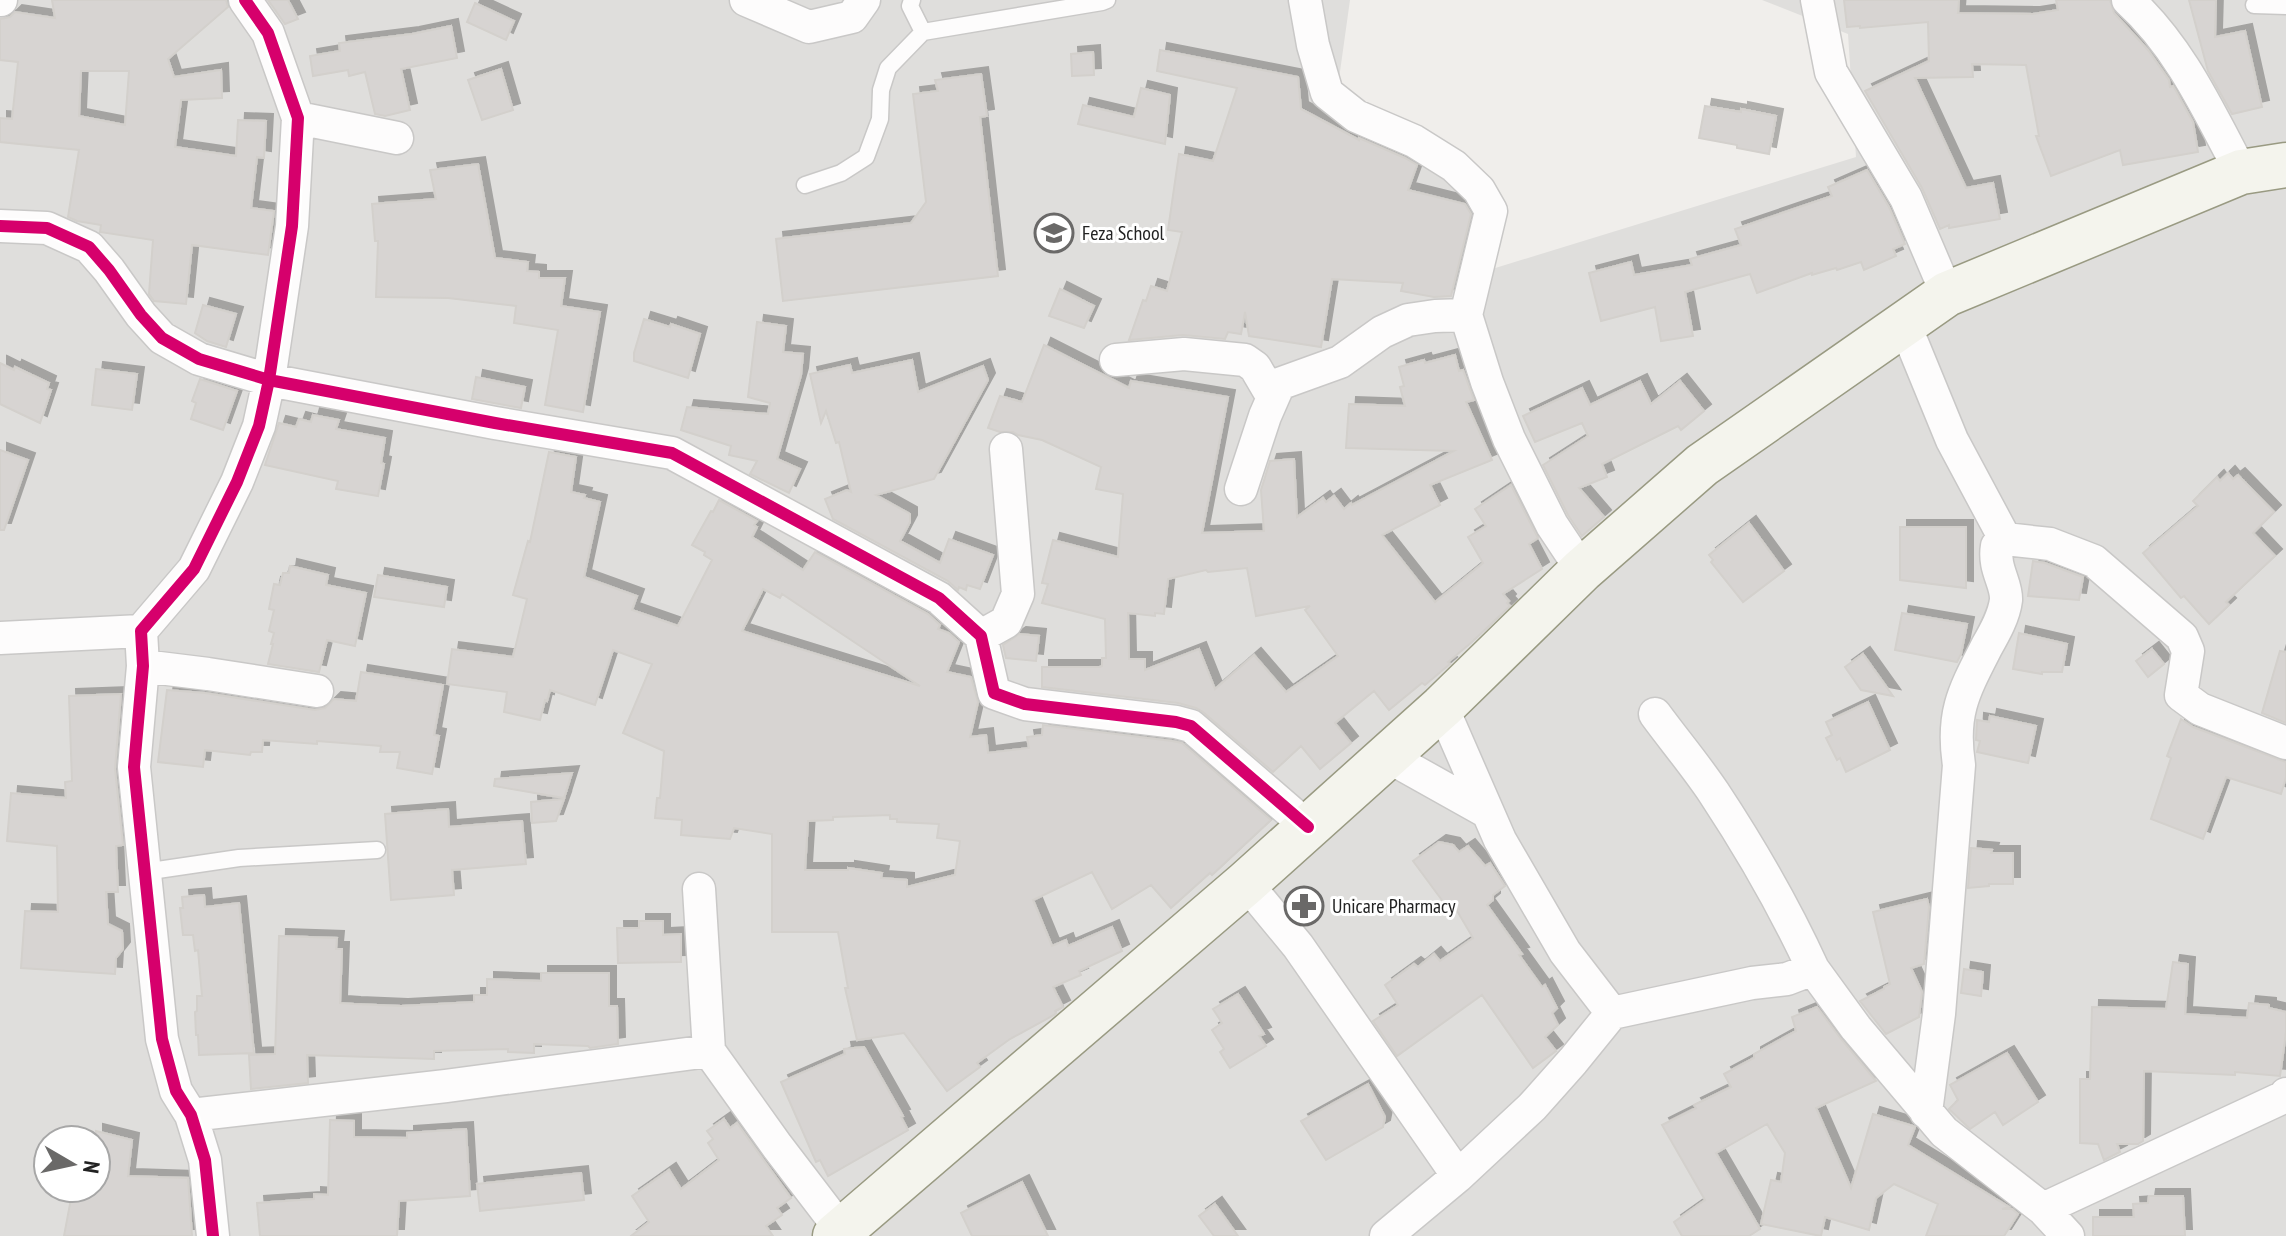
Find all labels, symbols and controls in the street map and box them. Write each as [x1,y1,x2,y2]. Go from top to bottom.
school or university icon: Feza School [1033,212,1075,254]
place label: Feza School [1082,220,1165,246]
pharmacy icon: Unicare Pharmacy [1283,885,1325,927]
place label: Unicare Pharmacy [1332,893,1456,919]
north arrow [32,1124,112,1204]
text: N [77,1159,107,1175]

